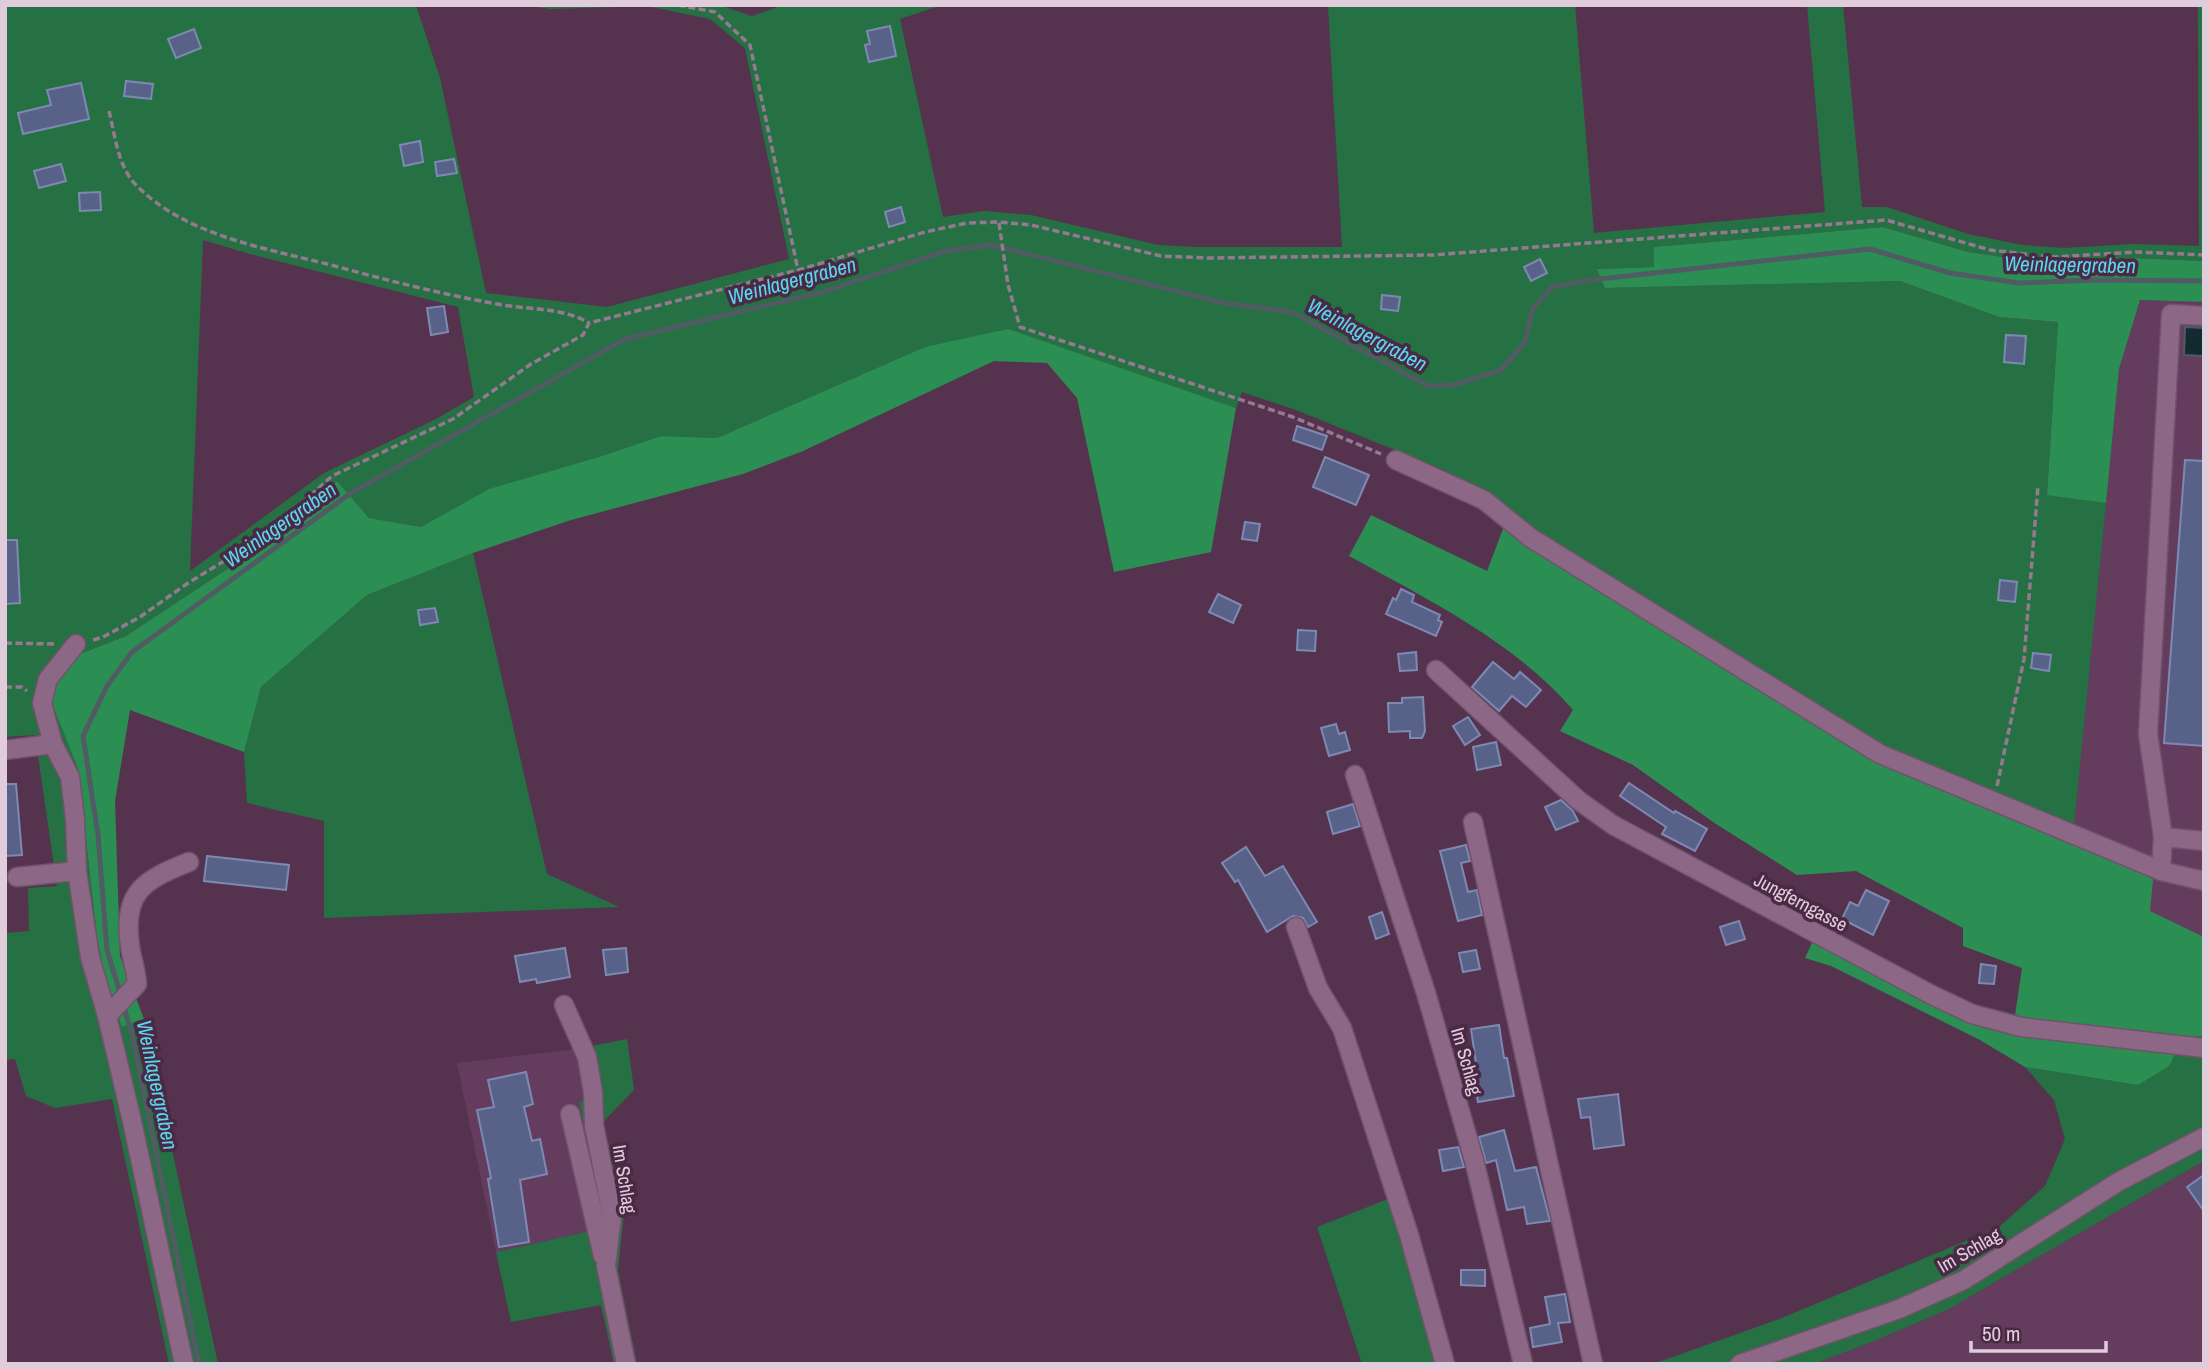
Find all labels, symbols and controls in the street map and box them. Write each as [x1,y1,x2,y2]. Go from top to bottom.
water label: Weinlagergraben [725,249,859,312]
water label: Weinlagergraben [2004,249,2136,280]
water label: Weinlagergraben [1302,291,1432,378]
water label: Weinlagergraben [217,475,342,574]
street label: Jungferngasse [1750,867,1852,937]
water label: Weinlagergraben [130,1017,185,1152]
street label: Im Schlag [1445,1024,1489,1098]
street label: Im Schlag [607,1143,643,1216]
street label: Im Schlag [1933,1221,2006,1279]
scale bar [1971,1310,2106,1354]
text: 50 m [1982,1319,2020,1348]

